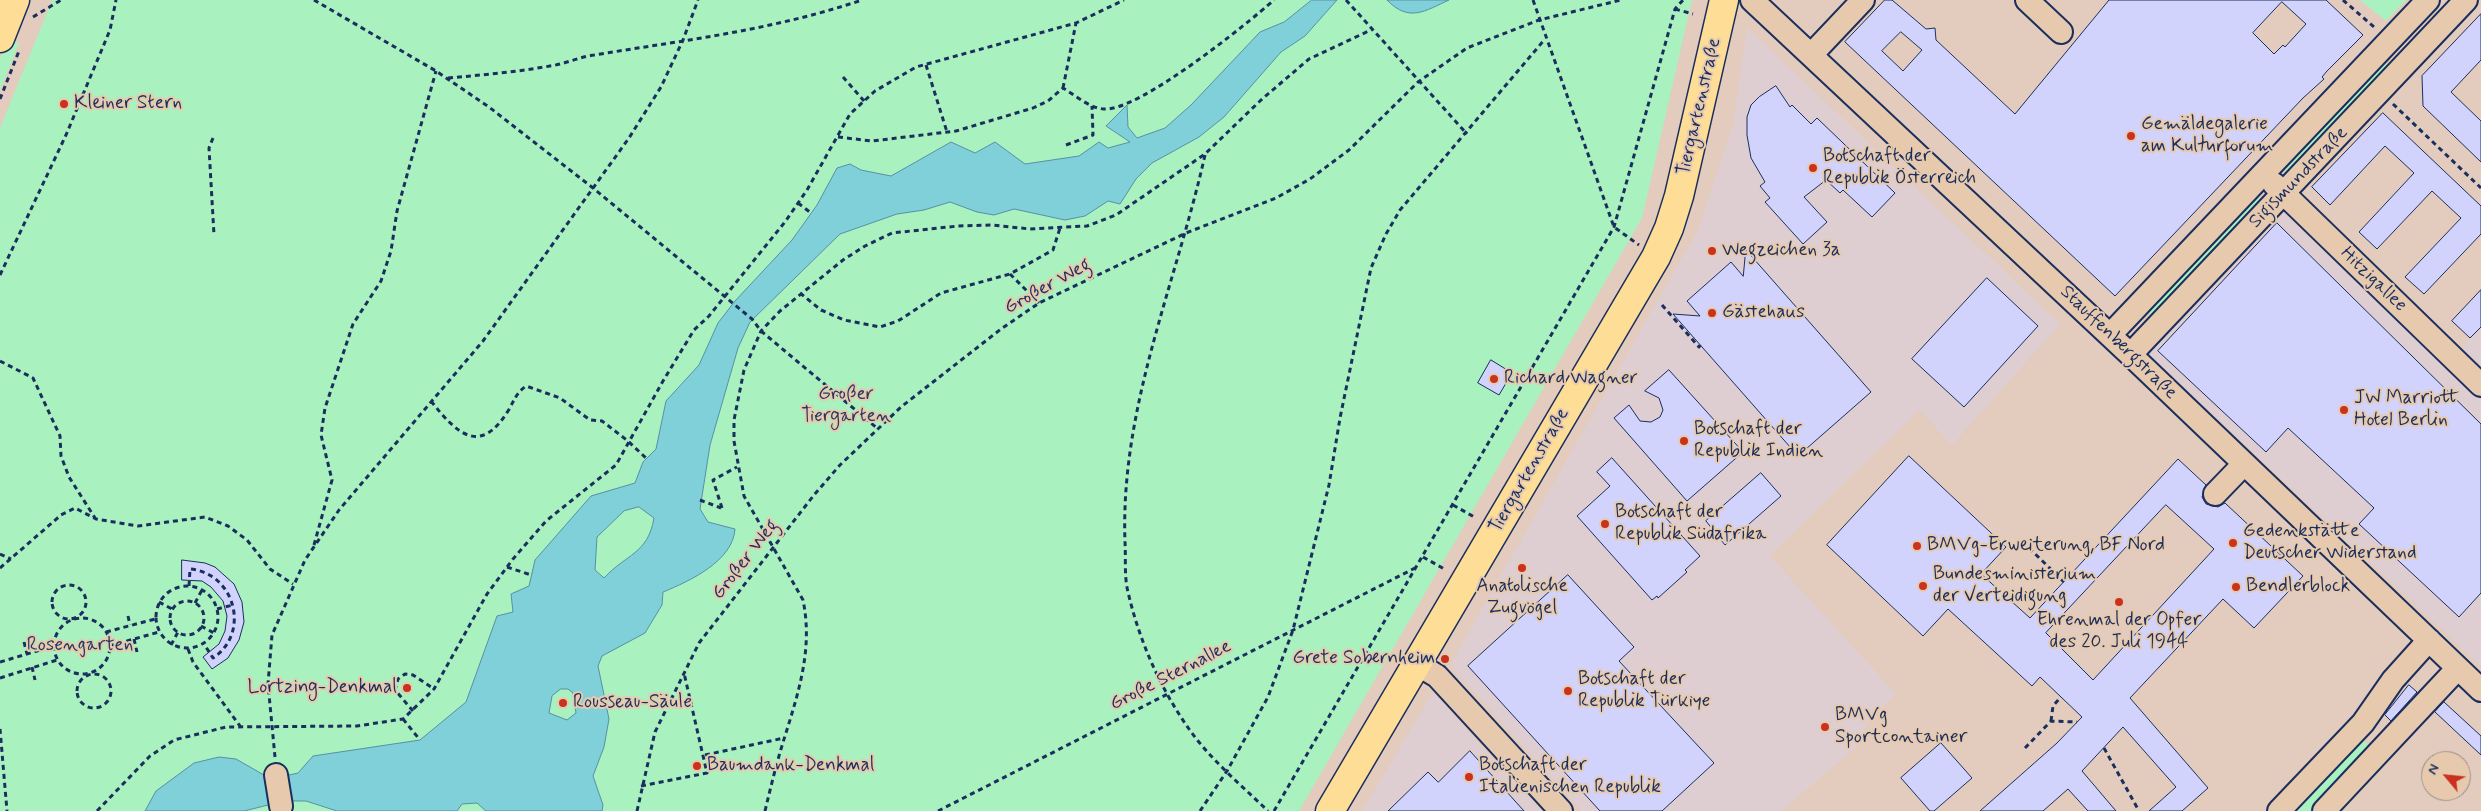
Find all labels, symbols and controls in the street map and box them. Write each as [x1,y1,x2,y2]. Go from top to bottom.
street label: Tiergartenstraße [1673,36,1727,178]
place label: Kleiner Stern [74,93,182,115]
marker: Kleiner Stern [58,98,70,110]
place label: Gemäldegalerie am Kulturforum [2141,114,2273,158]
street label: Sigismundstraße [2245,122,2353,234]
marker: Gemäldegalerie am Kulturforum [2125,130,2137,142]
place label: Botschaft der Republik Österreich [1823,146,1976,190]
marker: Botschaft der Republik Österreich [1807,162,1819,174]
place label: Wegzeichen 3a [1722,240,1841,262]
street label: Hitzigallee [2335,243,2411,317]
marker: Wegzeichen 3a [1706,245,1718,257]
street label: Großer Weg [1001,254,1095,320]
street label: Stauffenbergstraße [2055,281,2181,405]
place label: Gästehaus [1722,302,1805,324]
marker: Gästehaus [1706,307,1718,319]
place label: Richard Wagner [1504,368,1638,390]
marker: Richard Wagner [1488,373,1500,385]
park label: Großer Tiergarten [801,384,891,428]
place label: JW Marriott Hotel Berlin [2354,388,2459,432]
marker: JW Marriott Hotel Berlin [2338,404,2350,416]
street label: Tiergartenstraße [1485,405,1575,537]
place label: Botschaft der Republik Indien [1694,419,1823,463]
marker: Botschaft der Republik Indien [1678,435,1690,447]
place label: Botschaft der Republik Südafrika [1615,502,1766,546]
street label: Großer Weg [708,515,784,605]
marker: Botschaft der Republik Südafrika [1599,518,1611,530]
place label: Gedenkstätte Deutscher Widerstand [2243,521,2416,565]
place label: BMVg-Erweiterung, BF Nord [1927,535,2165,557]
marker: Gedenkstätte Deutscher Widerstand [2227,537,2239,549]
marker: BMVg-Erweiterung, BF Nord [1911,540,1923,552]
marker: Anatolische Zugvögel [1516,562,1528,574]
place label: Bundesministerium der Verteidigung [1933,564,2096,608]
place label: Anatolische Zugvögel [1476,576,1568,620]
place label: Bendlerblock [2246,576,2350,598]
marker: Bundesministerium der Verteidigung [1917,580,1929,592]
marker: Bendlerblock [2230,581,2242,593]
marker: Ehrenmal der Opfer des 20. Juli 1944 [2113,596,2125,608]
place label: Ehrenmal der Opfer des 20. Juli 1944 [2037,610,2201,654]
park label: Rosengarten [27,635,133,657]
street label: Große Sternallee [1106,636,1236,716]
place label: Grete Sobernheim [1293,648,1435,670]
marker: Grete Sobernheim [1439,653,1451,665]
place label: Botschaft der Republik Türkiye [1578,669,1710,713]
place label: Lortzing-Denkmal [247,677,397,699]
marker: Lortzing-Denkmal [401,682,413,694]
marker: Botschaft der Republik Türkiye [1562,685,1574,697]
place label: Rousseau-Säule [573,692,692,714]
marker: Rousseau-Säule [557,697,569,709]
place label: BMVg Sportcontainer [1835,705,1967,749]
marker: BMVg Sportcontainer [1819,721,1831,733]
north arrow [2421,751,2471,801]
place label: Baumdank-Denkmal [707,755,874,777]
place label: Botschaft der Italienischen Republik [1479,755,1661,799]
marker: Baumdank-Denkmal [691,760,703,772]
text: N [2423,761,2444,778]
marker: Botschaft der Italienischen Republik [1463,771,1475,783]

